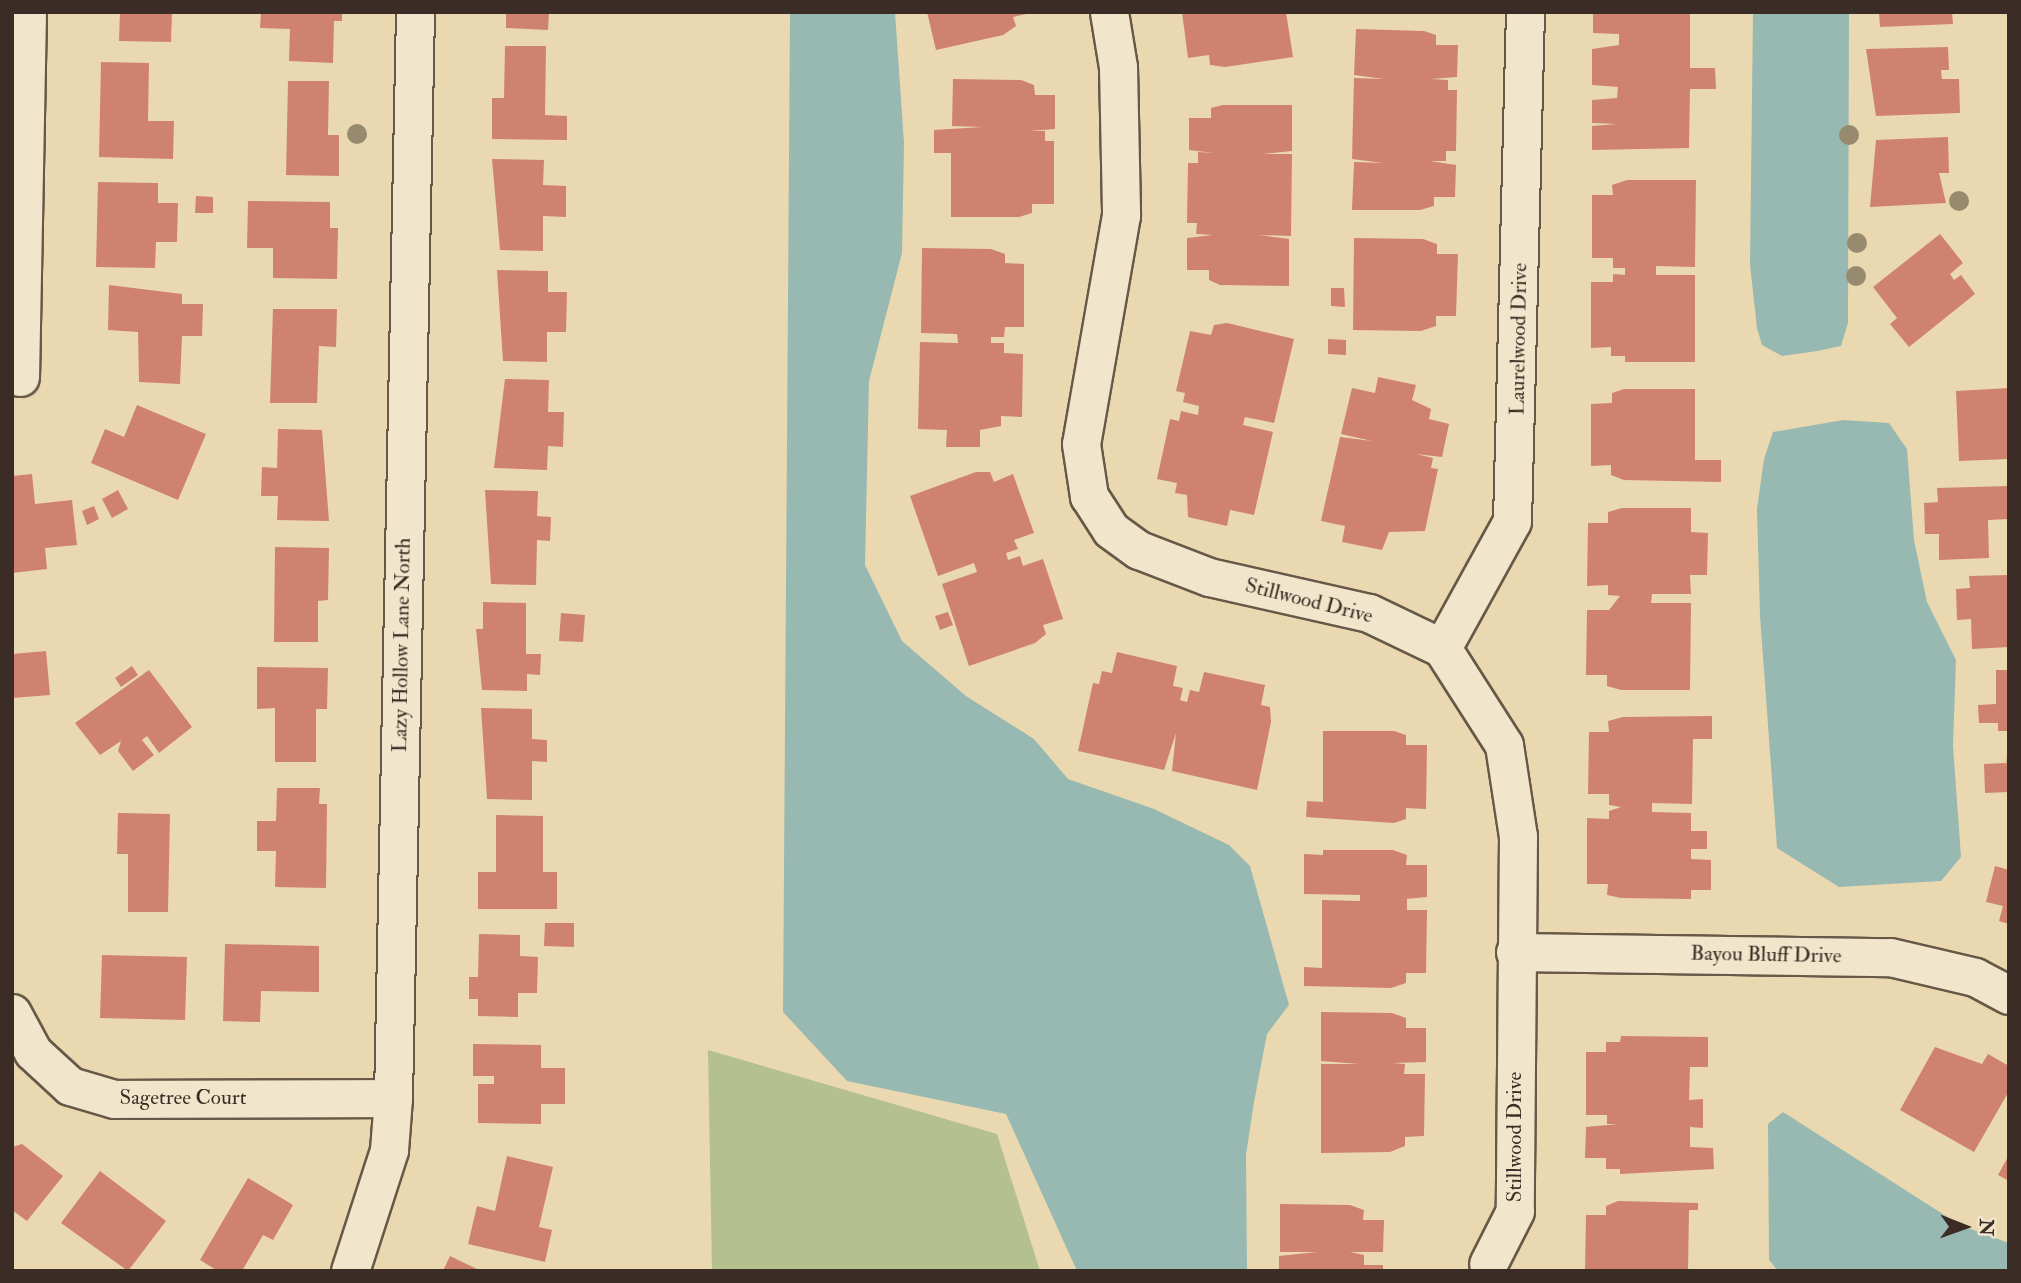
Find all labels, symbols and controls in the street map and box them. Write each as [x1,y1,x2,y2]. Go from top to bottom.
street label: Laurelwood Drive [1505,263,1533,415]
street label: Lazy Hollow Lane North [388,538,416,752]
street label: Stillwood Drive [1243,573,1375,629]
street label: Bayou Bluff Drive [1690,941,1842,969]
street label: Stillwood Drive [1502,1072,1528,1202]
street label: Sagetree Court [120,1085,246,1111]
north arrow [1930,1192,2000,1262]
text: N [1974,1219,1998,1236]

